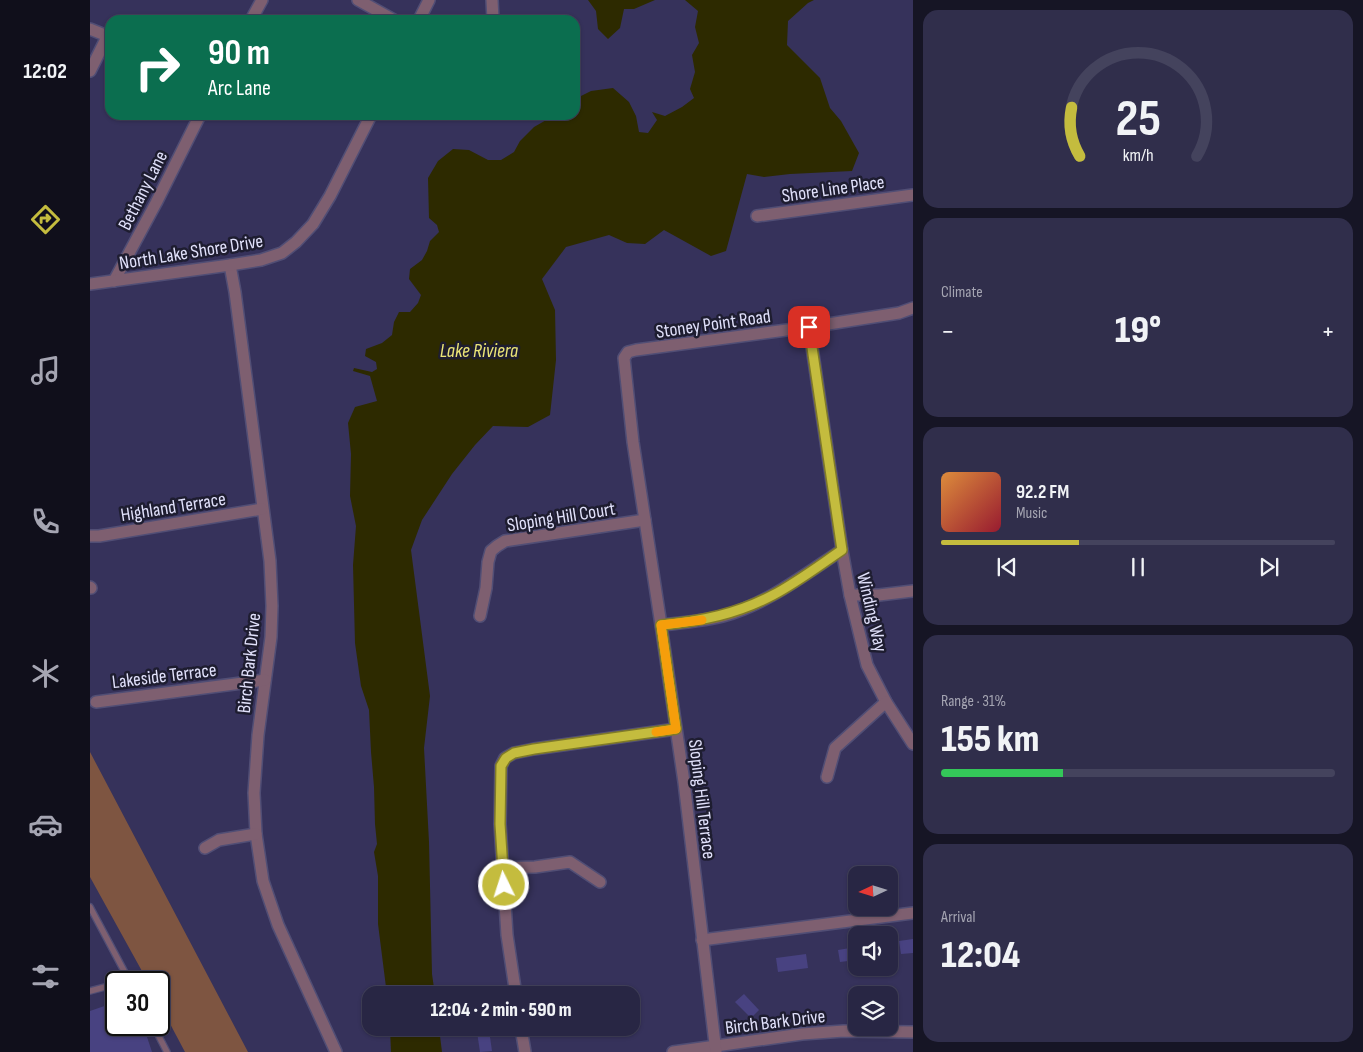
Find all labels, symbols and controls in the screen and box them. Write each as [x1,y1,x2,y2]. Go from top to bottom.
text: 90 m [208,32,270,75]
icon: right [125,35,190,100]
text: 12:02 [23,58,67,85]
text: Arc Lane [208,75,271,102]
text: 25 [1115,88,1161,151]
text: km/h [1123,145,1153,166]
street label: Bethany Lane [114,147,173,234]
street label: Shore Line Place [780,171,886,208]
icon: directions [28,202,63,237]
street label: North Lake Shore Drive [118,230,265,275]
text: Climate [941,283,983,302]
street label: Stoney Point Road [654,305,772,344]
pin [788,306,830,348]
text: 19° [1115,308,1161,353]
icon: arrive [795,313,823,341]
text: − [941,315,955,348]
text: + [1321,315,1335,348]
water label: Lake Riviera [440,339,518,363]
icon: music [28,353,63,388]
text: 92.2 FM [1016,481,1069,504]
street label: Highland Terrace [119,488,227,527]
street label: Sloping Hill Court [505,498,617,537]
icon: phone [28,504,63,539]
text: Music [1016,504,1047,523]
icon: previous [993,553,1021,581]
icon: pause [1124,553,1152,581]
icon: next [1255,553,1283,581]
street label: Winding Way [851,570,892,655]
street label: Birch Bark Drive [233,612,266,714]
icon: climate [28,656,63,691]
street label: Lakeside Terrace [111,659,218,694]
text: Range · 31% [941,692,1006,711]
text: 155 km [941,717,1039,762]
street label: Sloping Hill Terrace [683,738,720,860]
icon: car [28,807,63,842]
position arrow [477,858,529,910]
north arrow [848,866,898,916]
map controls [848,866,898,1036]
text: Arrival [941,908,975,927]
button: sound [848,926,898,976]
text: 12:04 [941,933,1020,978]
icon: filters [28,959,63,994]
speed limit sign: 30 [105,971,170,1036]
button: layers [848,986,898,1036]
text: 12:04 · 2 min · 590 m [431,999,571,1022]
street label: Birch Bark Drive [724,1005,827,1040]

